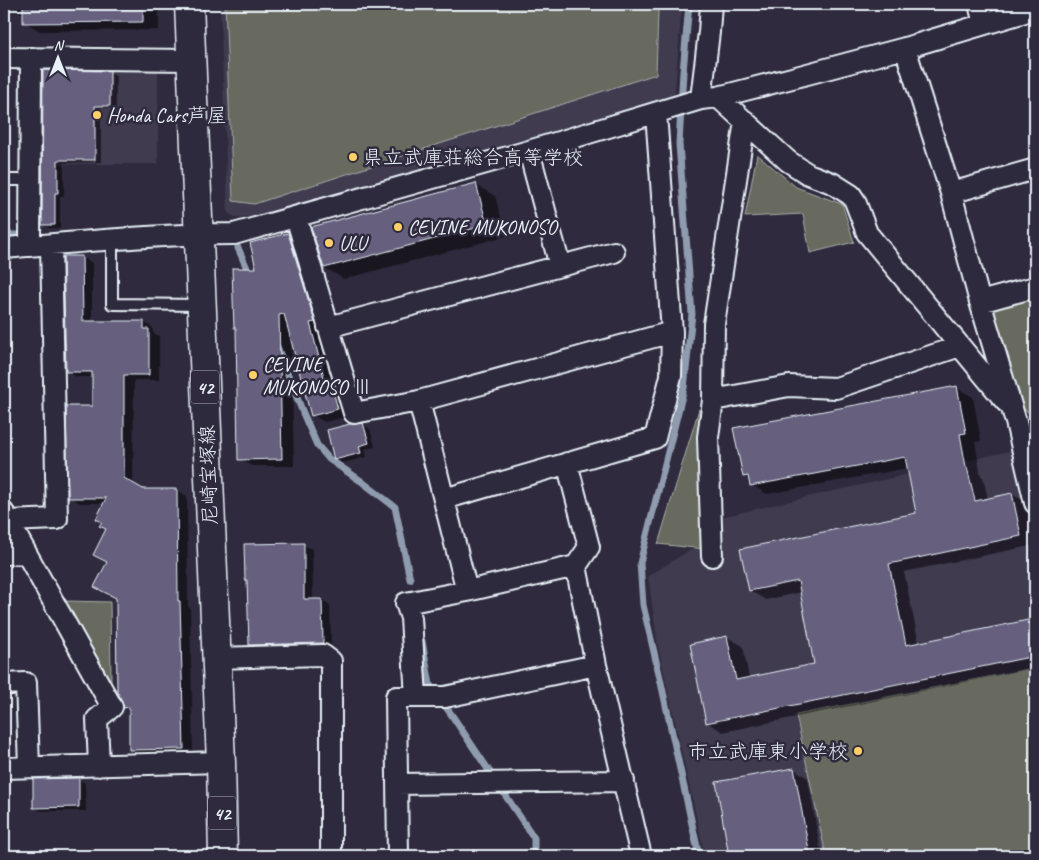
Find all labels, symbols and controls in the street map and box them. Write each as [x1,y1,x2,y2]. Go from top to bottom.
north arrow [32,32,82,82]
text: N [54,37,65,54]
place label: Honda Cars芦屋 [107,103,227,128]
marker: Honda Cars芦屋 [91,109,103,121]
place label: 県立武庫荘総合高等学校 [363,145,583,170]
marker: 県立武庫荘総合高等学校 [347,151,359,163]
place label: CEVINE MUKONOSO [408,215,559,240]
marker: CEVINE MUKONOSO [392,221,404,233]
place label: ULU [339,231,370,256]
marker: ULU [323,237,335,249]
place label: CEVINE MUKONOSO Ⅲ [263,352,372,400]
marker: CEVINE MUKONOSO Ⅲ [247,369,259,381]
road number: 42 [191,371,219,404]
street label: 尼崎宝塚線 [194,425,223,525]
place label: 市立武庫東小学校 [688,739,848,764]
marker: 市立武庫東小学校 [852,745,864,757]
road number: 42 [208,796,236,830]

